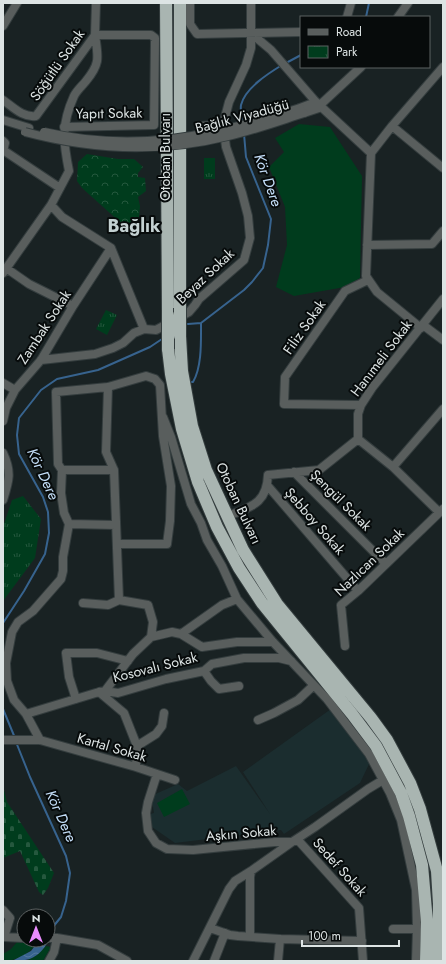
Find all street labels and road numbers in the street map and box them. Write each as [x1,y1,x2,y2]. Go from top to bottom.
street label: Söğütlü Sokak [25,25,90,105]
street label: Bağlık Viyadüğü [193,94,291,138]
street label: Yapıt Sokak [75,102,143,124]
street label: Otoban Bulvarı [155,113,175,201]
street label: Beyaz Sokak [172,243,239,308]
street label: Zambak Sokak [13,285,76,368]
street label: Filiz Sokak [278,295,331,358]
street label: Hanımeli Sokak [346,315,417,400]
street label: Otoban Bulvarı [211,459,267,547]
street label: Şengül Sokak [306,465,377,536]
street label: Şebboy Sokak [280,483,350,560]
street label: Nazlıcan Sokak [330,523,409,601]
street label: Kosovalı Sokak [111,647,200,687]
street label: Kartal Sokak [75,728,150,767]
street label: Aşkın Sokak [205,820,278,846]
street label: Sedef Sokak [308,833,372,901]

